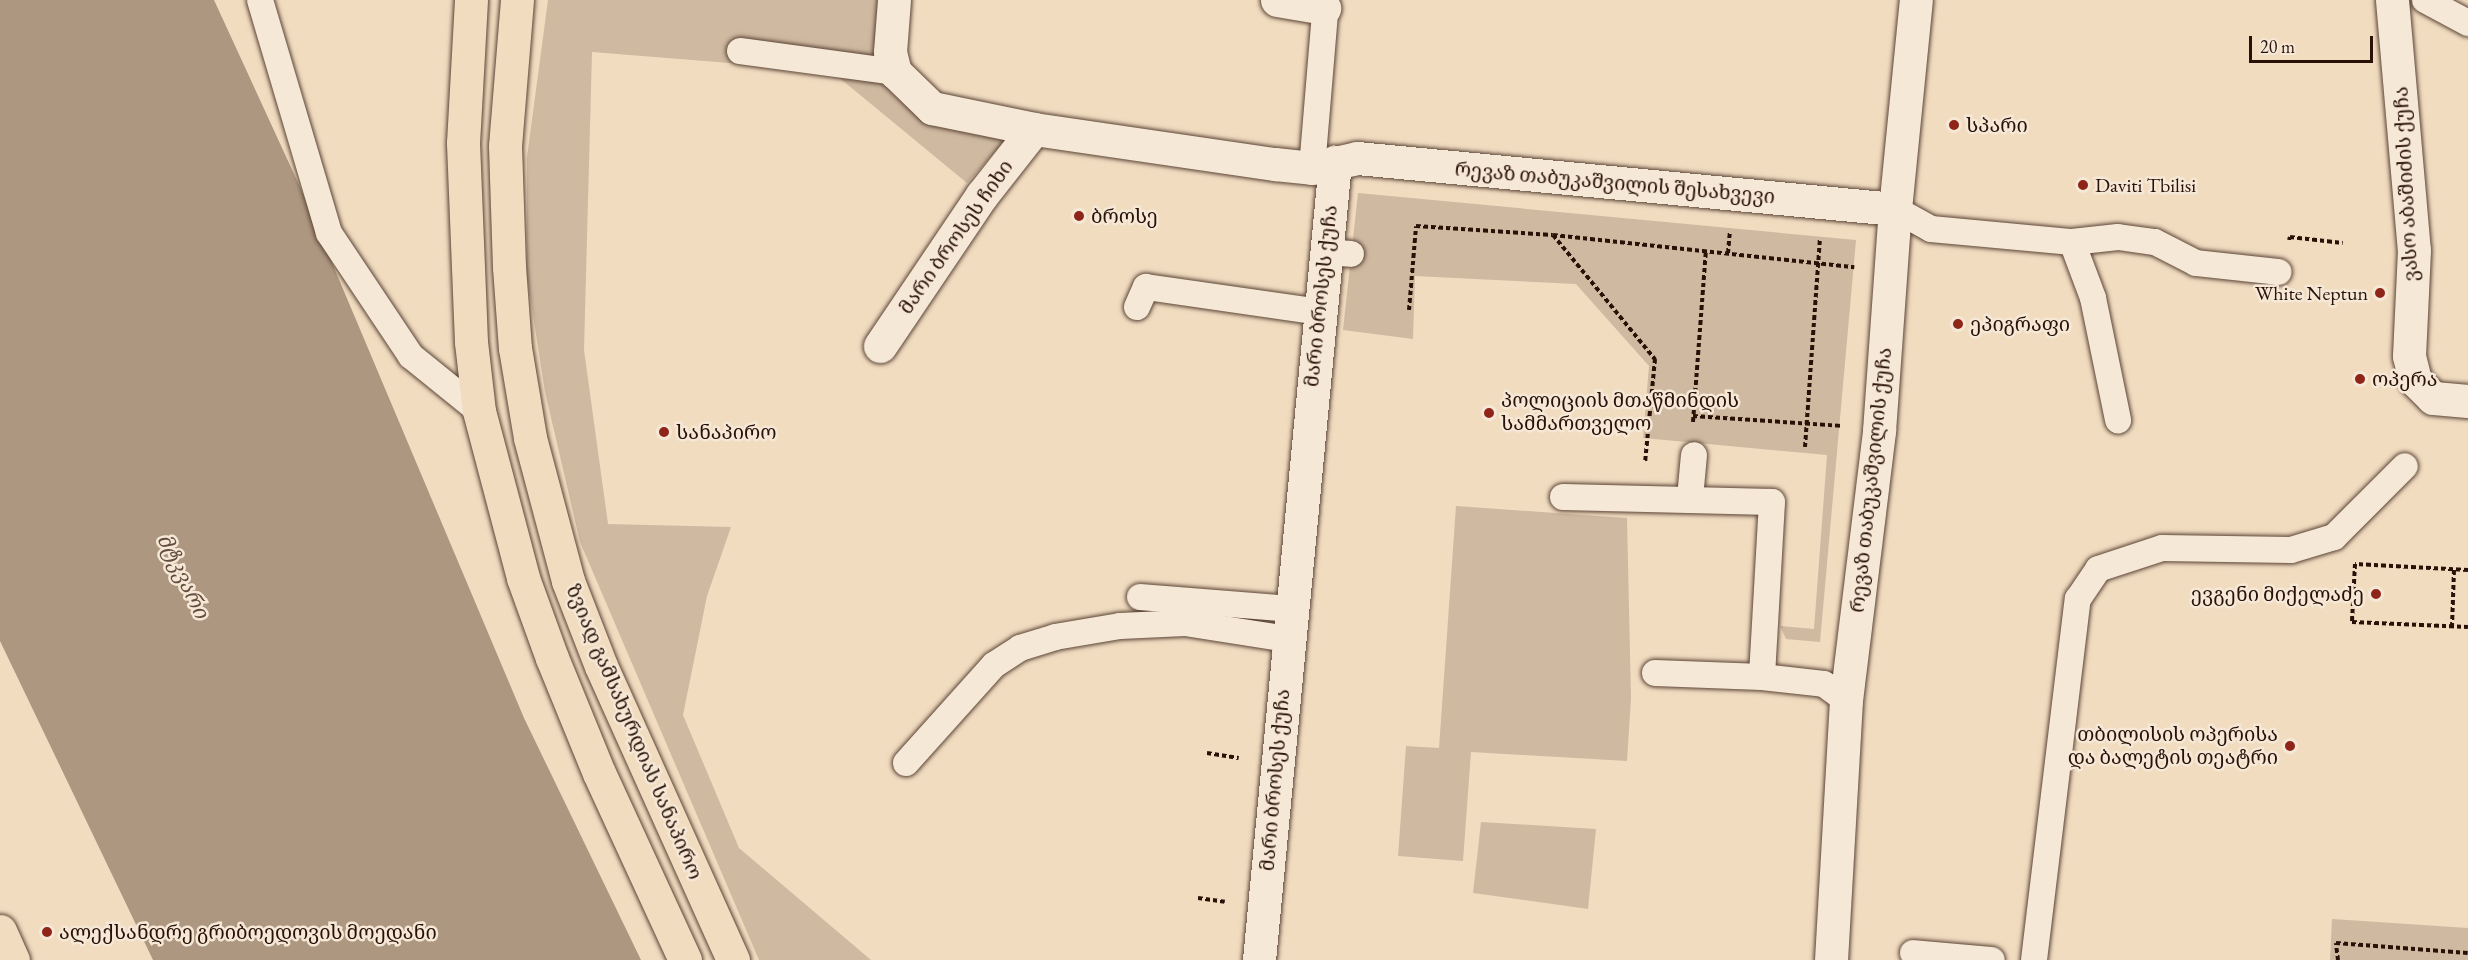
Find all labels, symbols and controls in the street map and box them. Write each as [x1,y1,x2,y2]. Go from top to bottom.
scale bar [2252,24,2376,62]
text: 20 m [2260,35,2295,58]
street label: ვასო აბაშიძის ქუჩა [2389,86,2423,282]
place label: სპარი [1966,113,2028,137]
marker: სპარი [1947,118,1961,132]
street label: მარი ბროსეს ჩიხი [894,155,1018,319]
street label: რევაზ თაბუკაშვილის შესახვევი [1454,157,1776,209]
place label: Daviti Tbilisi [2095,173,2196,197]
marker: Daviti Tbilisi [2076,178,2090,192]
place label: ბროსე [1091,204,1158,228]
street label: მარი ბროსეს ქუჩა [1300,204,1342,388]
marker: ბროსე [1072,209,1086,223]
place label: White Neptun [2255,281,2368,305]
marker: White Neptun [2373,286,2387,300]
place label: ეპიგრაფი [1970,312,2070,336]
marker: ეპიგრაფი [1951,317,1965,331]
street label: რევაზ თაბუკაშვილის ქუჩა [1845,346,1897,614]
place label: ოპერა [2372,367,2438,391]
marker: ოპერა [2353,372,2367,386]
place label: პოლიციის მთაწმინდის სამმართველო [1501,389,1739,436]
marker: პოლიციის მთაწმინდის სამმართველო [1482,406,1496,420]
place label: სანაპირო [676,420,777,444]
marker: სანაპირო [657,425,671,439]
water label: მტკვარი [152,530,214,622]
street label: ზვიად გამსახურდიას სანაპირო [561,581,707,883]
place label: ევგენი მიქელაძე [2191,582,2364,606]
marker: ევგენი მიქელაძე [2369,587,2383,601]
street label: მარი ბროსეს ქუჩა [1255,688,1295,872]
place label: თბილისის ოპერისა და ბალეტის თეატრი [2068,722,2278,769]
marker: თბილისის ოპერისა და ბალეტის თეატრი [2283,739,2297,753]
place label: ალექსანდრე გრიბოედოვის მოედანი [59,920,437,944]
marker: ალექსანდრე გრიბოედოვის მოედანი [40,925,54,939]

